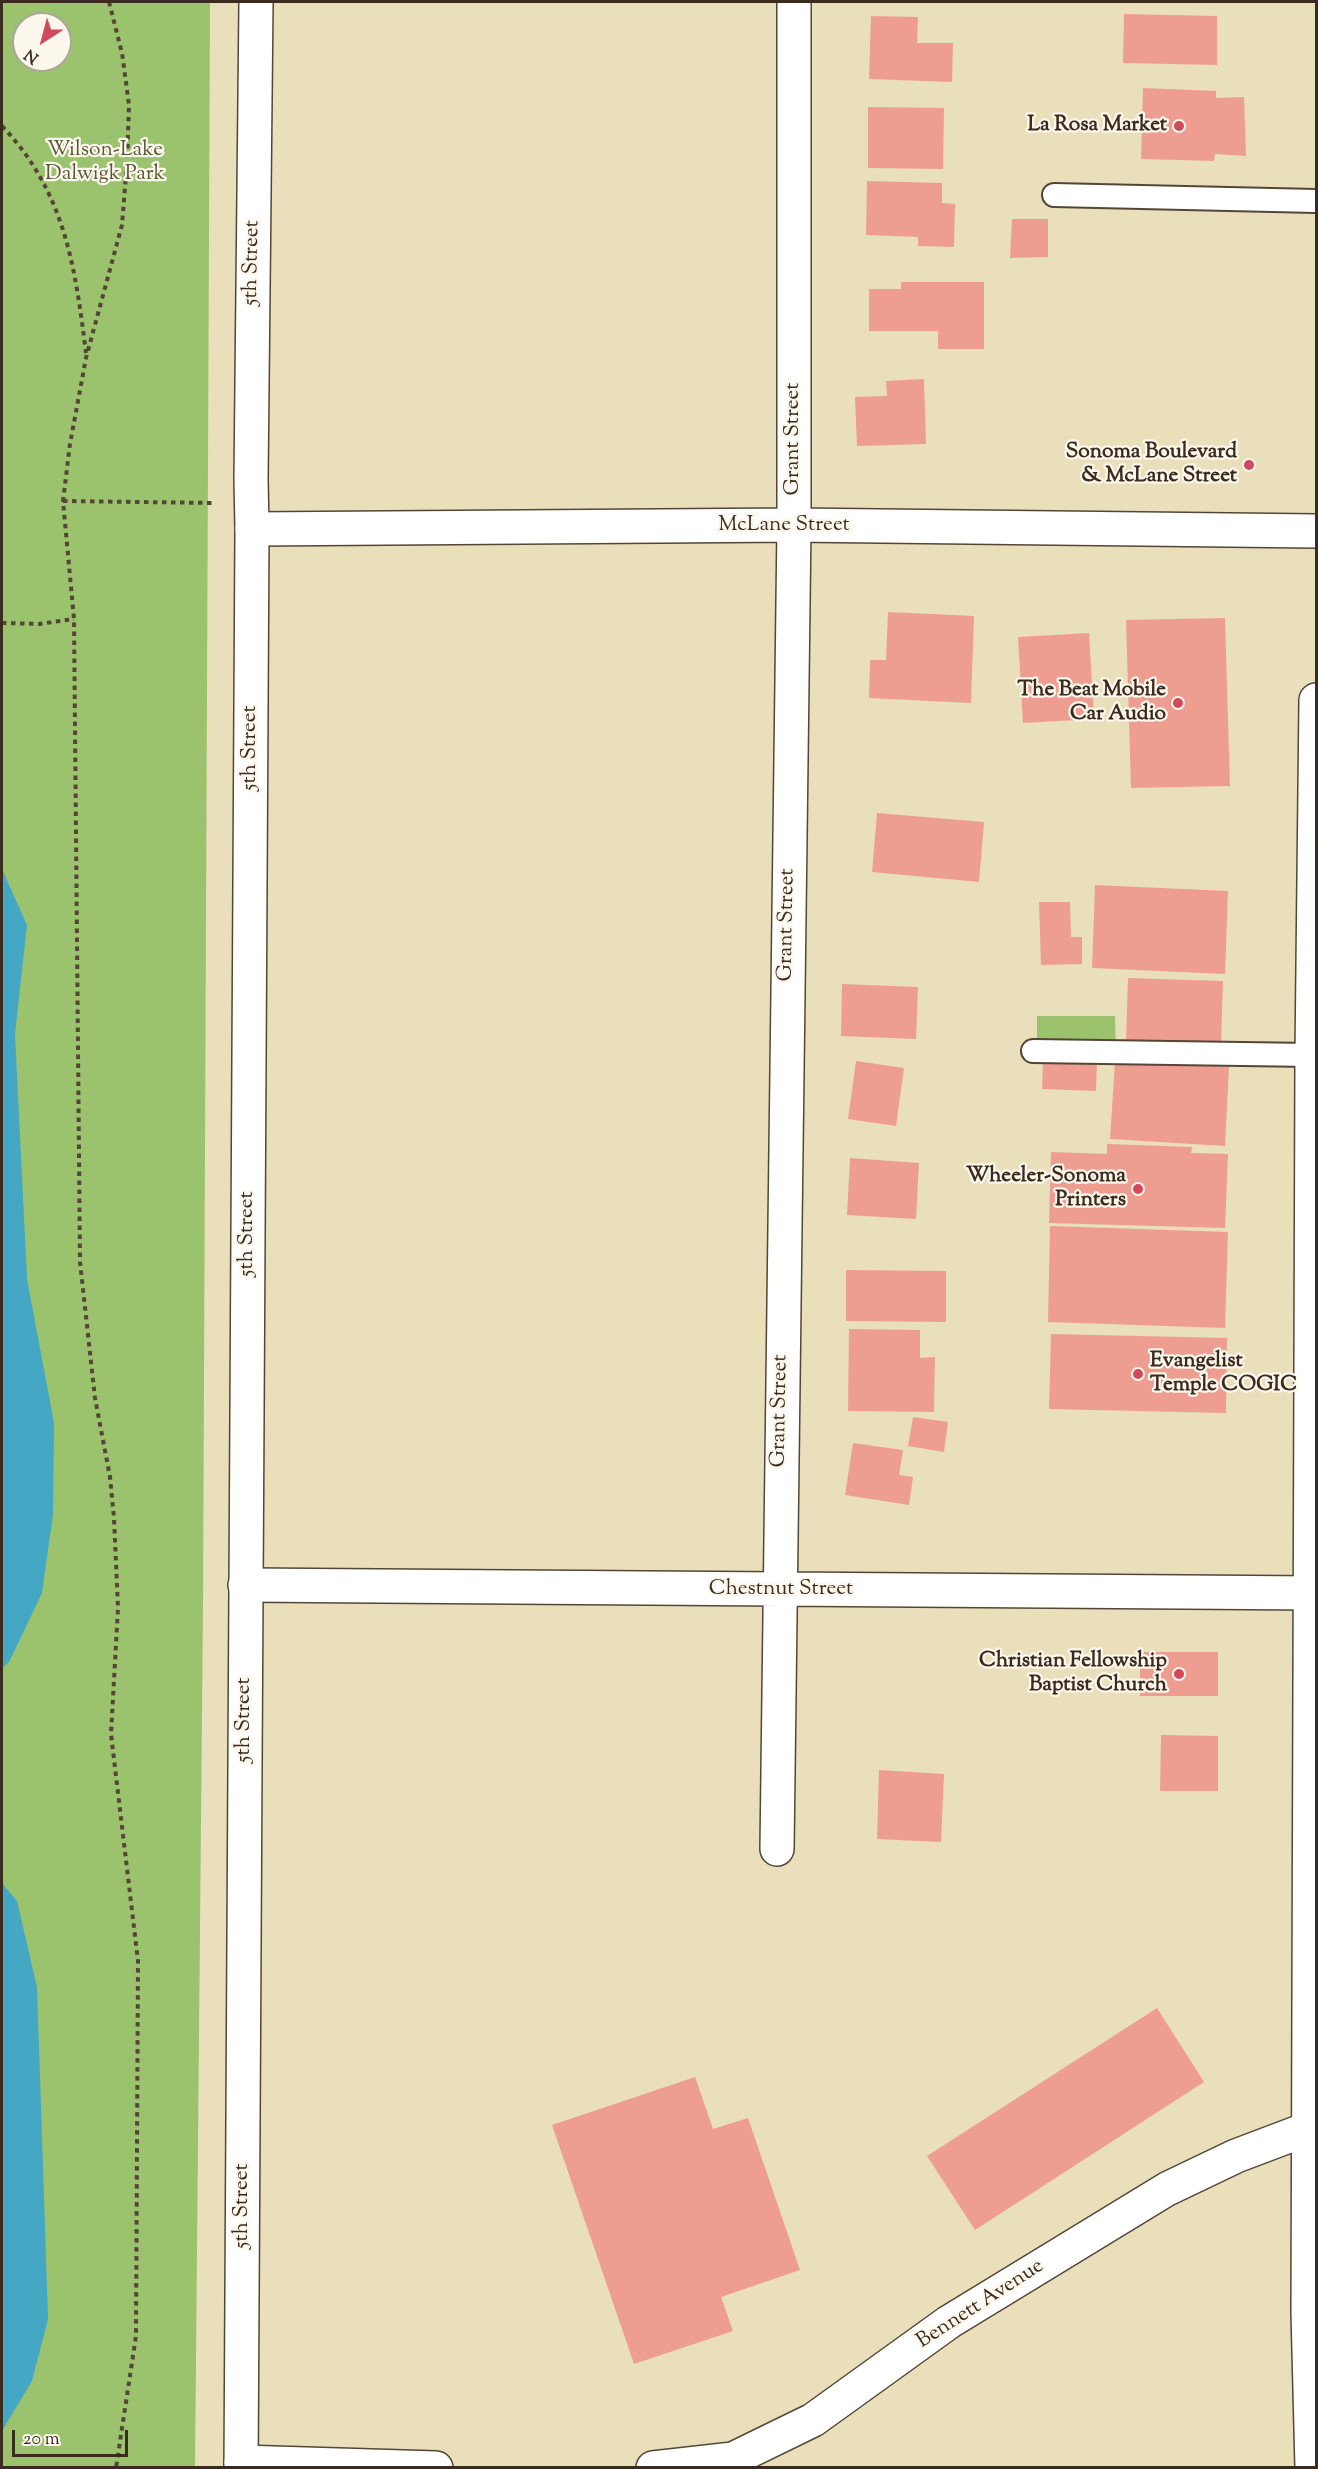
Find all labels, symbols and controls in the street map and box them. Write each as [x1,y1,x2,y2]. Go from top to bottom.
north arrow [12,12,72,72]
text: N [20,42,44,68]
place label: La Rosa Market [1027,113,1167,139]
marker: La Rosa Market [1172,119,1186,133]
park label: Wilson-Lake Dalwigk Park [45,138,165,188]
street label: 5th Street [240,220,266,306]
street label: Grant Street [781,383,807,495]
place label: Sonoma Boulevard & McLane Street [1066,440,1237,490]
marker: Sonoma Boulevard & McLane Street [1242,458,1256,472]
street label: McLane Street [718,513,850,539]
place label: The Beat Mobile Car Audio [1018,678,1166,728]
marker: The Beat Mobile Car Audio [1171,696,1185,710]
street label: 5th Street [238,705,264,791]
street label: Grant Street [774,868,802,982]
place label: Wheeler-Sonoma Printers [966,1164,1126,1214]
marker: Wheeler-Sonoma Printers [1131,1182,1145,1196]
street label: 5th Street [235,1191,261,1277]
place label: Evangelist Temple COGIC [1150,1349,1297,1399]
street label: Grant Street [767,1354,795,1468]
marker: Evangelist Temple COGIC [1131,1367,1145,1381]
street label: Chestnut Street [709,1577,853,1603]
place label: Christian Fellowship Baptist Church [979,1649,1167,1699]
marker: Christian Fellowship Baptist Church [1172,1667,1186,1681]
street label: 5th Street [232,1677,258,1763]
street label: 5th Street [230,2163,256,2249]
street label: Bennett Avenue [913,2255,1049,2355]
scale bar [15,2418,130,2456]
text: 20 m [23,2427,60,2453]

